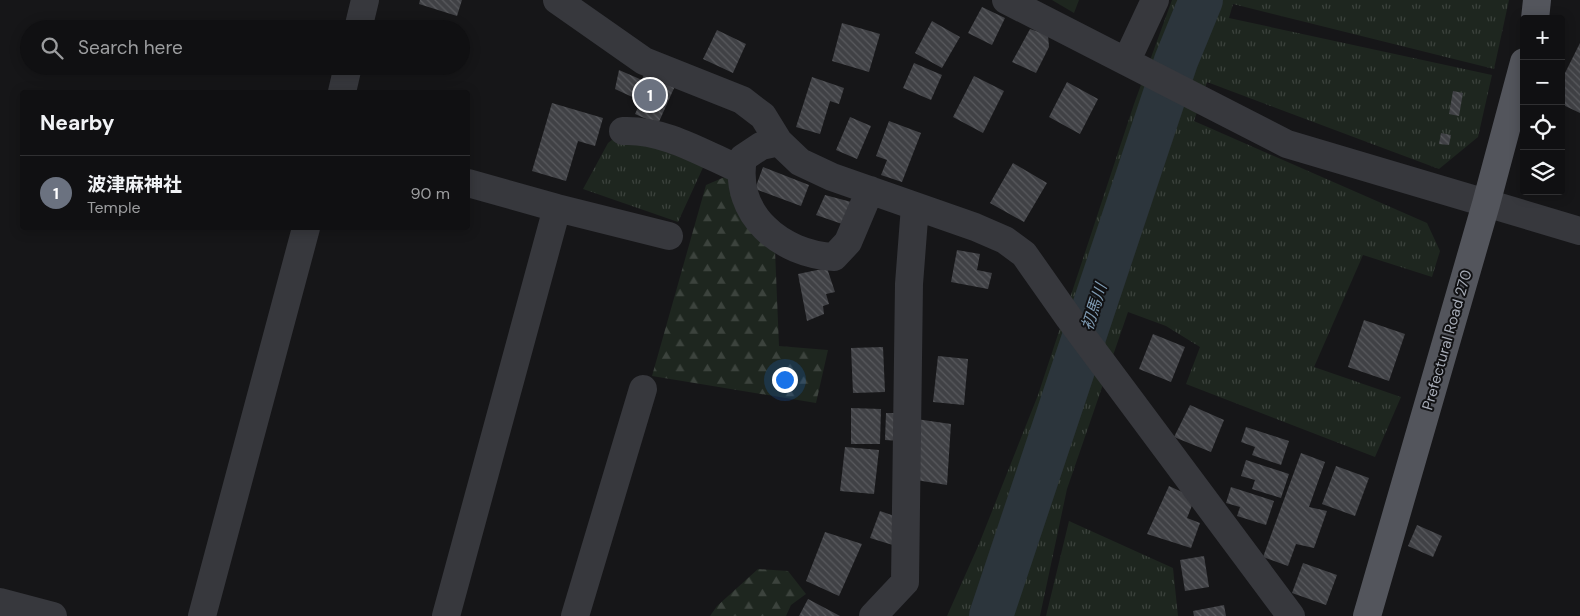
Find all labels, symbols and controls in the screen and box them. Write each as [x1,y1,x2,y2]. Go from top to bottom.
map controls [1520,15,1565,195]
button: + [1520,15,1565,60]
search box [20,20,470,75]
icon: search [38,34,66,62]
text: Search here [78,35,183,60]
button: − [1520,60,1565,105]
pin: 1 [634,76,666,114]
button: locate [1520,105,1565,150]
text: Nearby [40,109,114,137]
button: layers [1520,150,1565,195]
text: 波津麻神社 [87,172,182,197]
text: 1 [53,183,59,204]
text: 90 m [410,183,450,204]
text: Temple [87,197,141,218]
street label: Prefectural Road 270 [1417,268,1477,412]
water label: 初馬川 [1077,279,1112,333]
your location [772,367,798,393]

